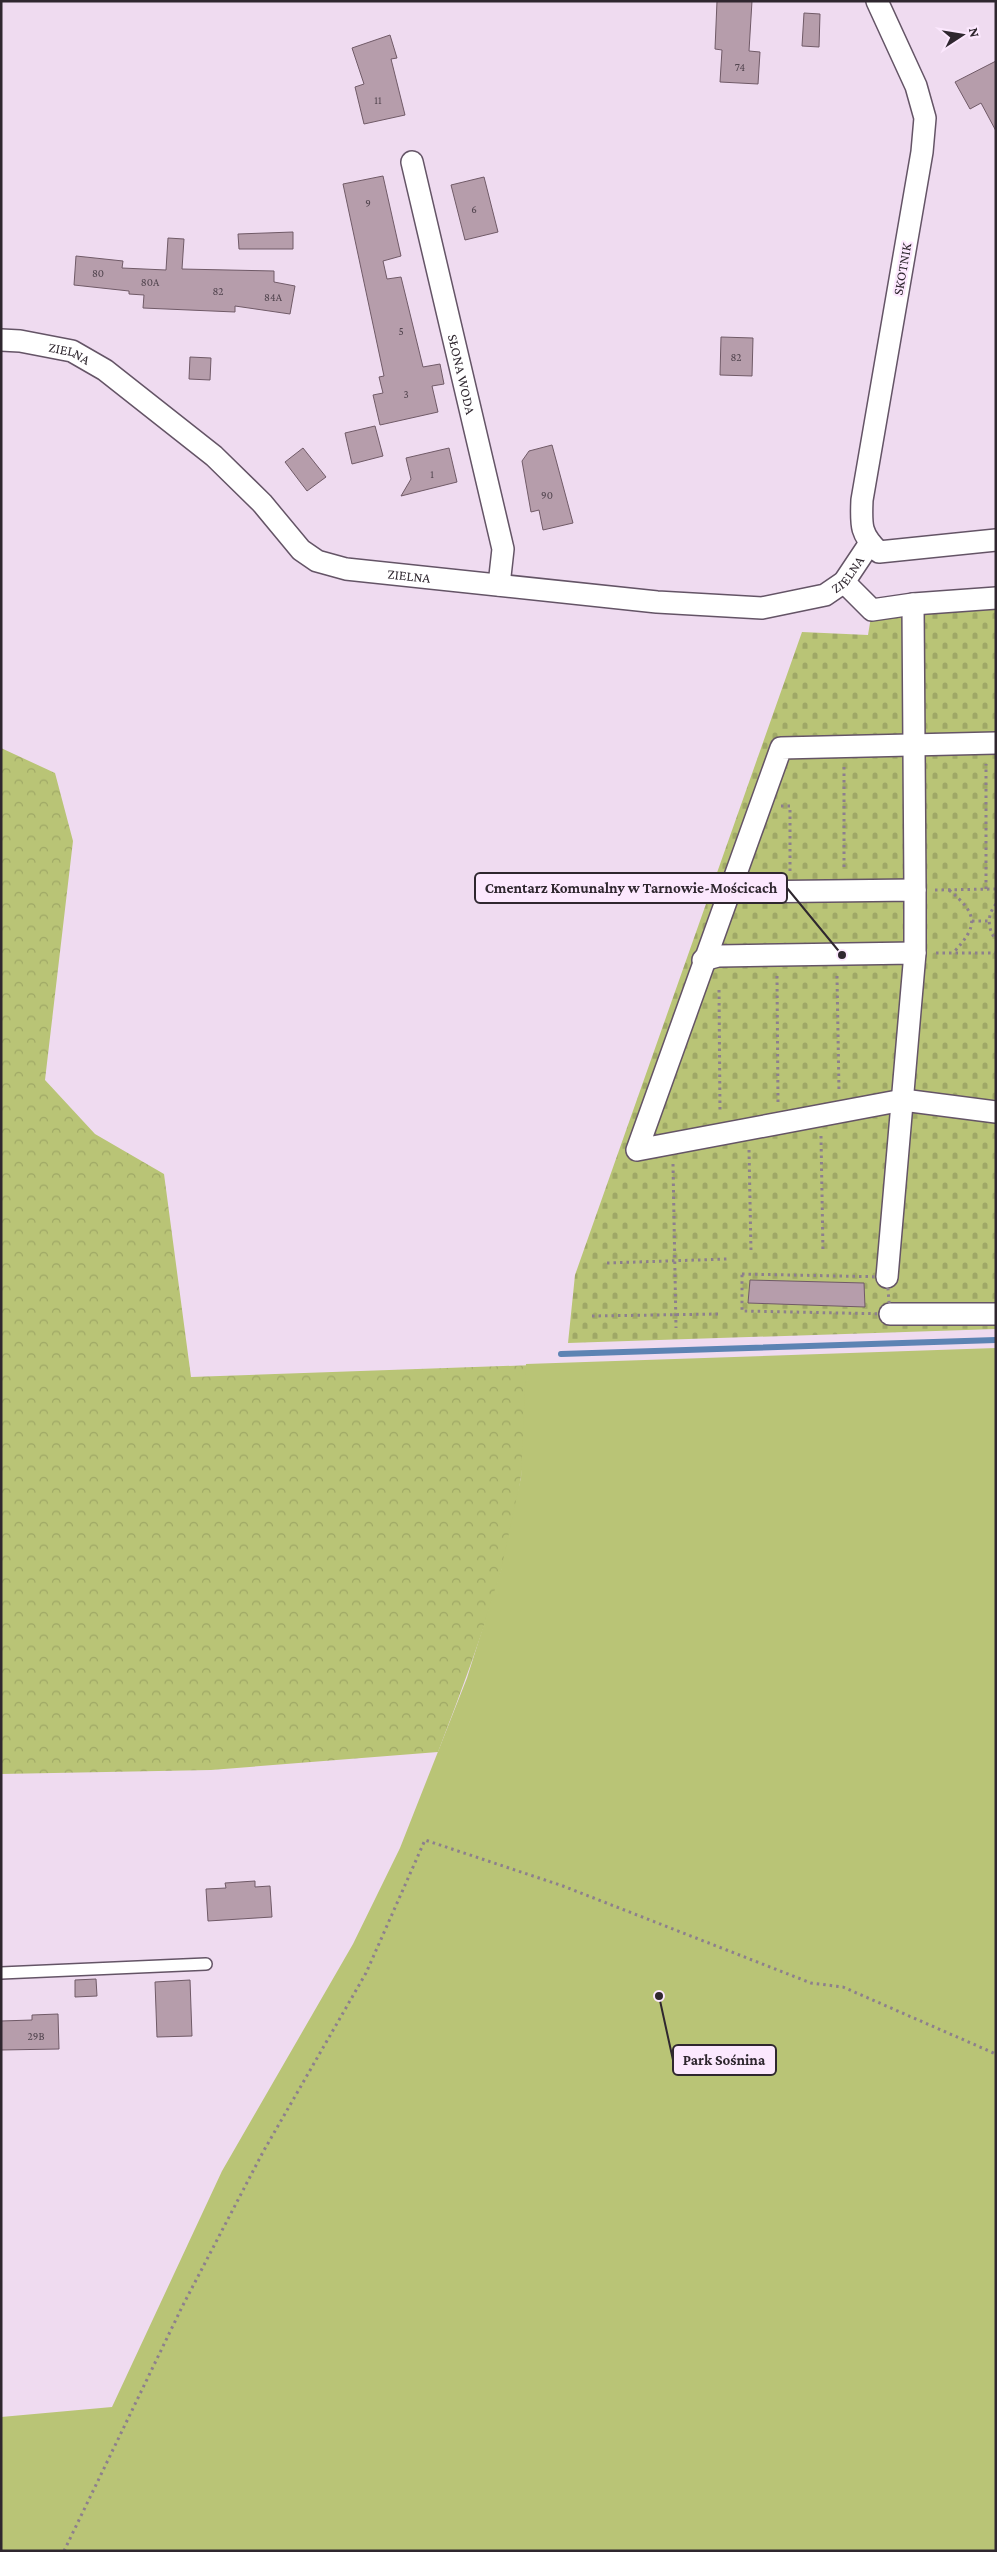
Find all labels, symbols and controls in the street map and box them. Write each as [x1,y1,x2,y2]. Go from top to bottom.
north arrow [937,10,987,60]
text: N [966,26,984,39]
house number: 74 [735,61,746,73]
house number: 11 [374,94,382,106]
house number: 9 [365,197,371,209]
house number: 6 [471,203,477,215]
street label: SKOTNIK [890,241,915,296]
house number: 80 [92,267,104,279]
house number: 80A [141,276,160,288]
house number: 82 [212,285,224,297]
house number: 84A [264,291,283,303]
house number: 5 [398,325,404,337]
street label: SŁONA WODA [445,333,479,416]
street label: ZIELNA [47,339,93,368]
house number: 82 [730,351,742,363]
house number: 3 [403,388,409,400]
house number: 1 [430,468,434,480]
house number: 90 [541,489,553,501]
street label: ZIELNA [828,553,867,596]
street label: ZIELNA [387,565,431,586]
callout: Cmentarz Komunalny w Tarnowie-Mościcach [475,873,787,903]
text: Cmentarz Komunalny w Tarnowie-Mościcach [485,880,778,896]
house number: 29B [28,2030,44,2042]
callout: Park Sośnina [673,2045,776,2075]
text: Park Sośnina [683,2052,766,2068]

